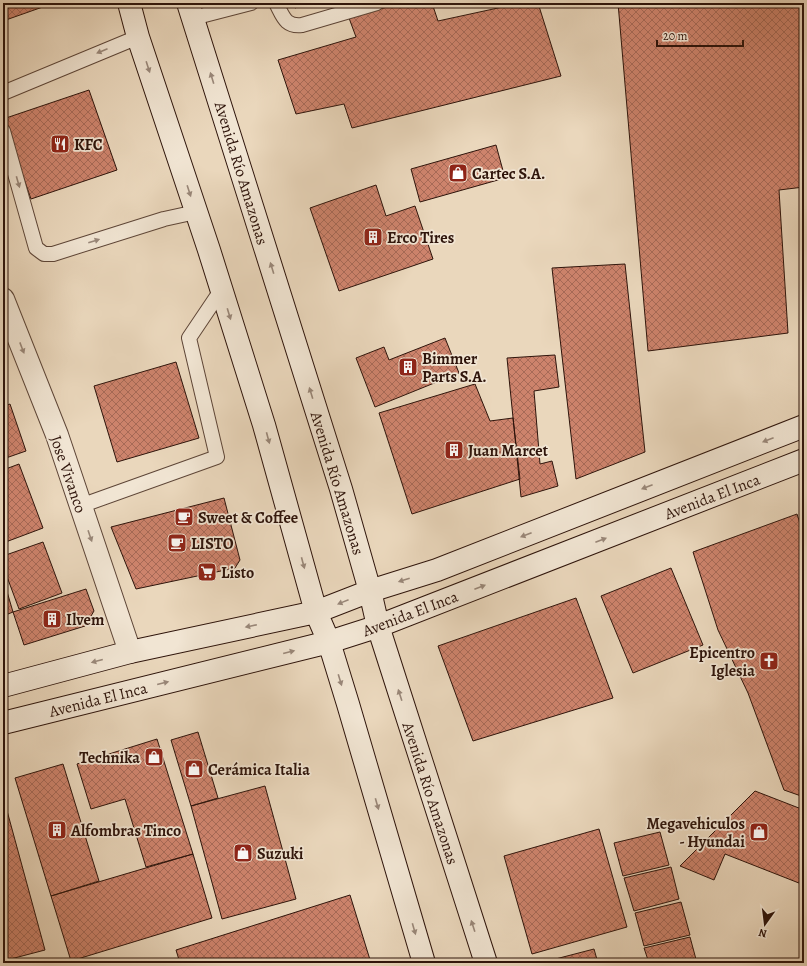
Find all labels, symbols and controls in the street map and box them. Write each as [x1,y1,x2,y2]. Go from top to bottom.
scale bar [657,22,743,48]
text: 20 m [663,28,687,44]
one-way arrow [96,48,108,54]
one-way arrow [145,61,151,73]
one-way arrow [209,71,215,83]
street label: Avenida Río Amazonas [209,98,273,248]
restaurant icon: KFC [49,133,71,155]
place label: KFC [74,134,103,156]
shop icon: Cartec S.A. [447,162,469,184]
place label: Cartec S.A. [472,163,545,185]
one-way arrow [15,176,21,188]
one-way arrow [186,185,192,197]
building icon: Erco Tires [362,226,384,248]
place label: Erco Tires [387,227,454,249]
one-way arrow [88,238,100,244]
one-way arrow [269,262,275,274]
one-way arrow [227,308,233,320]
one-way arrow [20,342,26,354]
place label: Bimmer Parts S.A. [422,348,487,388]
building icon: Bimmer Parts S.A. [397,356,419,378]
one-way arrow [308,386,314,398]
street label: Avenida Río Amazonas [305,408,369,558]
one-way arrow [265,432,271,444]
street label: Jose Vivanco [45,433,92,516]
one-way arrow [761,437,773,443]
building icon: Juan Marcet [443,439,465,461]
place label: Juan Marcet [468,440,549,462]
street label: Avenida El Inca [661,468,764,526]
one-way arrow [640,485,652,491]
cafe icon: Sweet & Coffee [173,506,195,528]
place label: Sweet & Coffee [198,507,298,529]
one-way arrow [88,530,94,542]
cafe icon: LISTO [166,532,188,554]
one-way arrow [519,532,531,538]
place label: LISTO [191,533,234,555]
one-way arrow [595,536,607,542]
one-way arrow [300,557,306,570]
supermarket icon: Listo [196,561,218,583]
place label: Listo [221,562,254,584]
one-way arrow [397,577,409,583]
one-way arrow [474,583,486,589]
street label: Avenida El Inca [359,585,462,643]
one-way arrow [337,598,349,605]
building icon: Ilvem [41,608,63,630]
place label: Ilvem [66,609,105,631]
one-way arrow [244,624,257,630]
place label: Epicentro Iglesia [689,642,755,682]
one-way arrow [284,649,296,655]
church icon: Epicentro Iglesia [758,650,780,672]
one-way arrow [90,658,102,664]
one-way arrow [337,674,343,686]
street label: Avenida El Inca [46,677,150,723]
one-way arrow [157,680,169,686]
one-way arrow [397,689,403,701]
street label: Avenida Río Amazonas [396,718,463,867]
shop icon: Technika [143,746,165,768]
place label: Technika [79,747,140,769]
shop icon: Cerámica Italia [183,758,205,780]
place label: Cerámica Italia [208,759,310,781]
one-way arrow [374,799,380,811]
place label: Megavehiculos - Hyundai [647,813,745,853]
building icon: Alfombras Tinco [46,819,68,841]
place label: Alfombras Tinco [70,820,181,842]
shop icon: Megavehiculos - Hyundai [748,821,770,843]
shop icon: Suzuki [232,842,254,864]
place label: Suzuki [257,843,304,865]
north arrow [745,904,785,944]
one-way arrow [470,920,476,932]
one-way arrow [411,923,417,935]
text: N [757,925,768,941]

